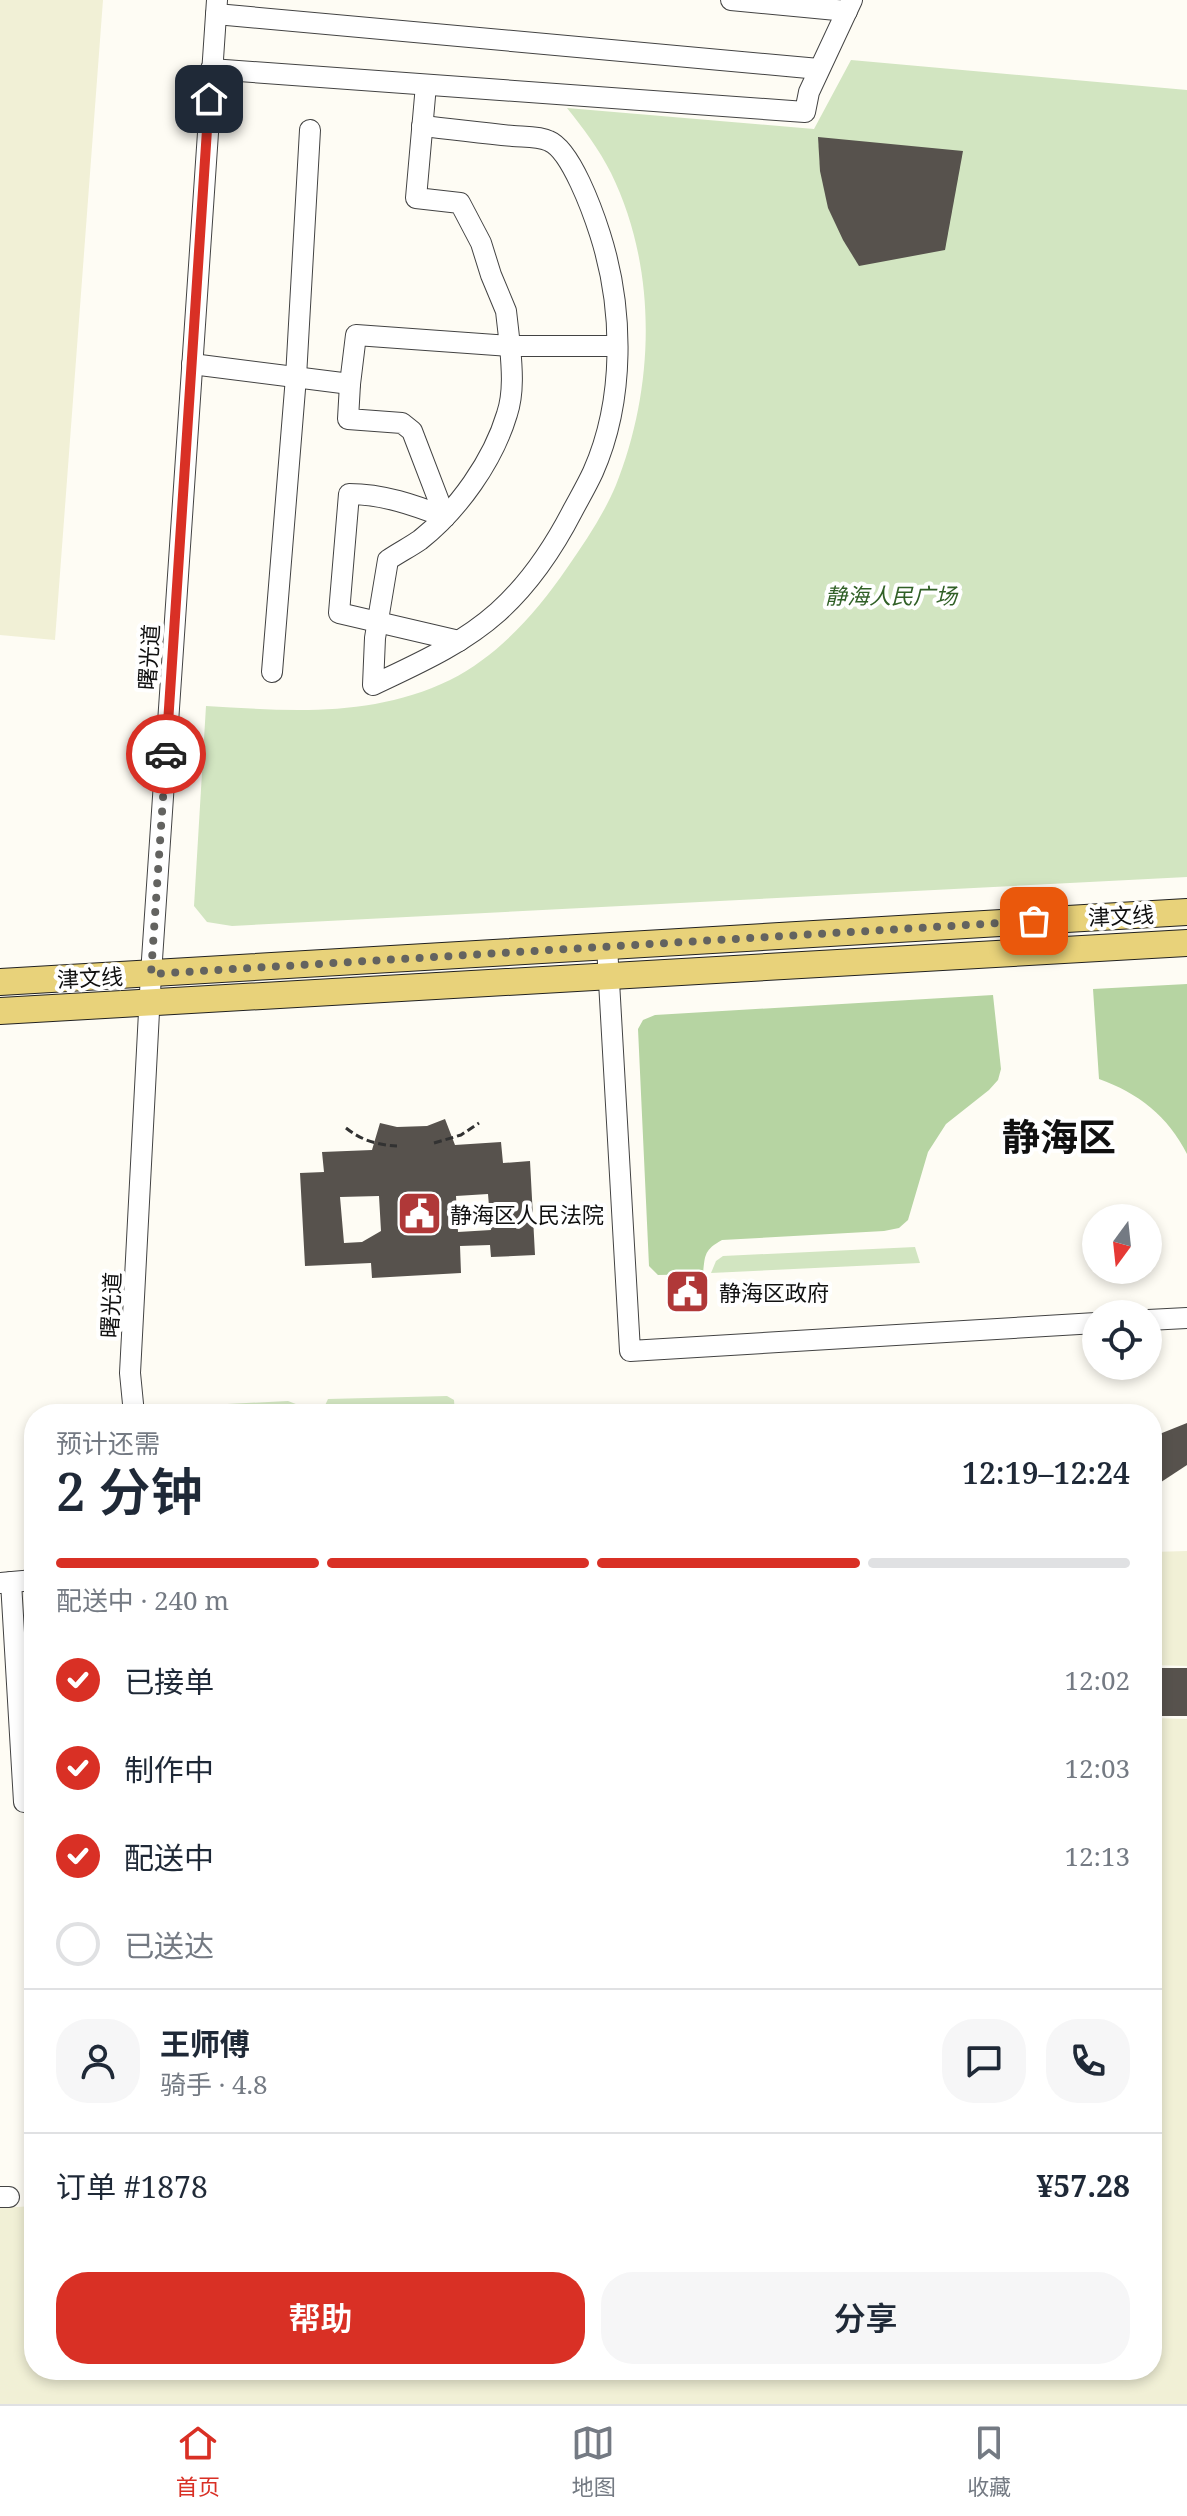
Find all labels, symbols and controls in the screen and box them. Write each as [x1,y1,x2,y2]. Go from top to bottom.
pin [175,65,243,133]
icon: home [187,77,231,121]
park label: 静海人民广场 [825,580,959,610]
street label: 曙光道 [131,623,165,691]
courier [126,714,206,794]
icon: car [144,732,188,776]
pin [1000,887,1068,955]
street label: 津文线 [1087,898,1155,932]
icon: bag [1012,899,1056,943]
street label: 津文线 [56,960,124,994]
district label: 静海区 [1002,1110,1116,1162]
public building icon: 静海区人民法院 [395,1190,443,1238]
place label: 静海区人民法院 [450,1199,604,1229]
north arrow [1082,1204,1162,1284]
map controls [1082,1204,1162,1380]
public building icon: 静海区政府 [664,1268,712,1316]
street label: 曙光道 [93,1271,127,1339]
place label: 静海区政府 [719,1277,829,1307]
button: locate [1082,1300,1162,1380]
text: 预计还需 [56,1425,160,1461]
text: 12:19–12:24 [962,1452,1130,1493]
text: 2 分钟 [56,1455,203,1526]
text: 配送中 · 240 m [56,1582,229,1618]
icon: check [56,1658,100,1702]
text: 已接单 [124,1661,214,1702]
text: 12:02 [1064,1662,1130,1698]
icon: check [56,1746,100,1790]
text: 制作中 [124,1749,214,1790]
text: 12:03 [1064,1750,1130,1786]
icon: check [56,1834,100,1878]
text: 配送中 [124,1837,214,1878]
text: 12:13 [1064,1838,1130,1874]
text: 已送达 [124,1925,214,1966]
button: person [56,2019,140,2103]
button: chat [942,2019,1026,2103]
button: phone [1046,2019,1130,2103]
text: 王师傅 [160,2023,250,2064]
text: 骑手 · 4.8 [160,2066,268,2102]
text: ¥57.28 [1036,2165,1130,2206]
text: 订单 #1878 [56,2166,208,2207]
button: 帮助 [56,2272,585,2364]
button: 分享 [601,2272,1130,2364]
tab: 首页 [176,2421,220,2501]
tab: 地图 [571,2421,615,2501]
tab: 收藏 [967,2421,1011,2501]

